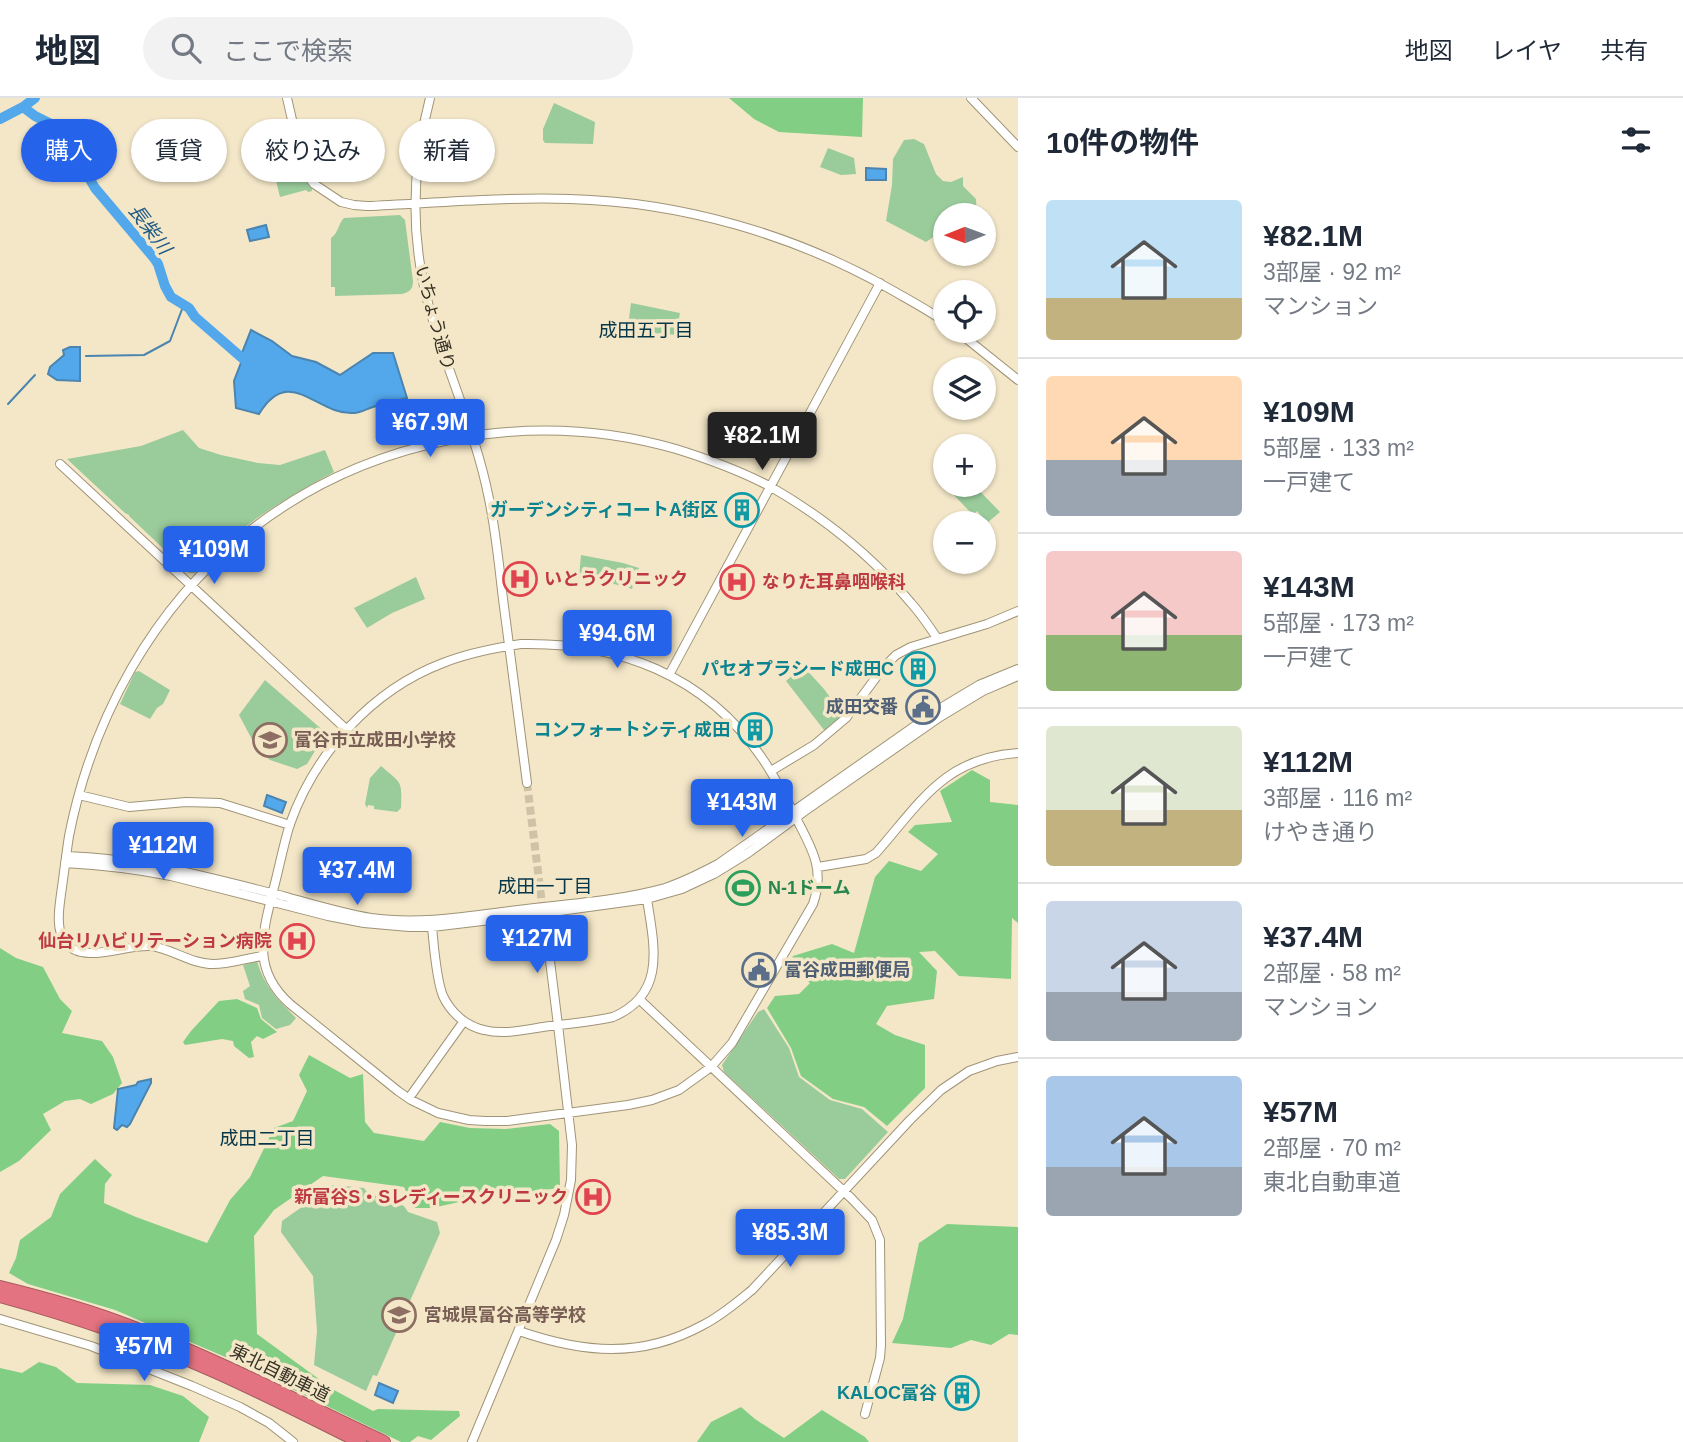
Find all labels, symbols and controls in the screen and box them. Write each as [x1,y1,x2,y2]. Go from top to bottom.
search box [143,17,633,80]
icon: search [167,29,205,67]
text: 地図 [35,32,101,69]
text: ここで検索 [223,36,353,66]
text: 地図 [1405,37,1453,64]
text: レイヤ [1491,37,1562,64]
text: 共有 [1600,37,1648,64]
chip: 購入 [21,119,117,182]
chip: 賃貸 [131,119,227,182]
chip: 絞り込み [241,119,385,182]
chip: 新着 [399,119,495,182]
icon: filters [1617,121,1655,159]
text: 10件の物件 [1046,126,1199,159]
water label: 長柴川 [124,200,177,260]
north arrow [933,203,996,266]
map controls [933,203,996,574]
text: ¥82.1M [1263,219,1363,252]
icon: home [1102,228,1186,312]
text: 3部屋 · 92 m² [1263,259,1401,285]
street label: いちょう通り [411,263,459,373]
button: locate [933,280,996,343]
text: マンション [1263,293,1378,319]
district label: 成田五丁目 [598,320,694,341]
button: layers [933,357,996,420]
text: ¥109M [1263,395,1355,428]
pin: ¥67.9M [373,400,487,459]
icon: home [1102,404,1186,488]
text: ¥67.9M [392,409,468,435]
pin: ¥82.1M [705,412,819,472]
text: ¥82.1M [724,422,800,448]
button: + [933,434,996,497]
text: 5部屋 · 133 m² [1263,435,1414,461]
text: 一戸建て [1263,469,1355,495]
building icon: ガーデンシティコートA街区 [723,491,761,529]
place label: ガーデンシティコートA街区 [490,500,718,520]
button: − [933,511,996,574]
pin: ¥109M [165,526,263,586]
text: ¥109M [179,536,249,562]
hospital icon: いとうクリニック [501,560,539,598]
hospital icon: なりた耳鼻咽喉科 [718,563,756,601]
place label: いとうクリニック [544,569,688,589]
text: ¥143M [1263,570,1355,603]
place label: なりた耳鼻咽喉科 [762,572,906,592]
icon: home [1102,579,1186,663]
pin: ¥94.6M [560,610,674,670]
text: 5部屋 · 173 m² [1263,610,1414,636]
text: ¥94.6M [579,620,655,646]
text: 一戸建て [1263,644,1355,670]
building icon: パセオプラシード成田C [899,650,937,688]
place label: パセオプラシード成田C [701,659,894,679]
public building icon: 成田交番 [904,688,942,726]
place label: 成田交番 [826,697,898,717]
building icon: コンフォートシティ成田 [736,711,774,749]
place label: コンフォートシティ成田 [534,720,730,740]
school or university icon: 富谷市立成田小学校 [251,721,289,759]
place label: 富谷市立成田小学校 [294,730,456,750]
text: ¥112M [1263,745,1353,778]
icon: home [1102,754,1186,838]
pin: ¥143M [693,780,791,839]
text: 3部屋 · 116 m² [1263,785,1412,811]
text: ¥143M [707,789,777,815]
text: けやき通り [1263,819,1378,845]
pin: ¥112M [114,822,212,882]
text: ¥112M [128,832,198,858]
pin: ¥37.4M [300,848,414,907]
text: ¥37.4M [319,857,395,883]
sports icon: N-1ドーム [724,869,762,907]
district label: 成田一丁目 [497,876,593,897]
place label: N-1ドーム [768,878,850,898]
pin: ¥127M [488,916,586,975]
text: ¥37.4M [1263,920,1363,953]
hospital icon: 仙台リハビリテーション病院 [278,922,316,960]
text: ¥127M [502,925,572,951]
icon: home [1102,929,1186,1013]
place label: 仙台リハビリテーション病院 [38,931,272,951]
public building icon: 富谷成田郵便局 [740,951,778,989]
place label: 富谷成田郵便局 [784,960,910,980]
text: 2部屋 · 58 m² [1263,960,1401,986]
text: マンション [1263,994,1378,1020]
text: ¥57M [1263,1095,1338,1128]
icon: home [1102,1104,1186,1188]
district label: 成田二丁目 [219,1128,315,1149]
text: 2部屋 · 70 m² [1263,1135,1401,1161]
text: 東北自動車道 [1263,1169,1401,1195]
hospital icon: 新富谷S・Sレディースクリニック [574,1178,612,1216]
place label: 新富谷S・Sレディースクリニック [294,1187,568,1207]
pin: ¥85.3M [733,1210,847,1269]
text: ¥85.3M [752,1219,828,1245]
school or university icon: 宮城県富谷高等学校 [380,1296,418,1334]
place label: 宮城県富谷高等学校 [424,1305,586,1325]
pin: ¥57M [103,1324,185,1383]
text: ¥57M [115,1333,173,1359]
street label: 東北自動車道 [227,1340,333,1406]
building icon: KALOC富谷 [943,1374,981,1412]
place label: KALOC富谷 [837,1383,937,1403]

